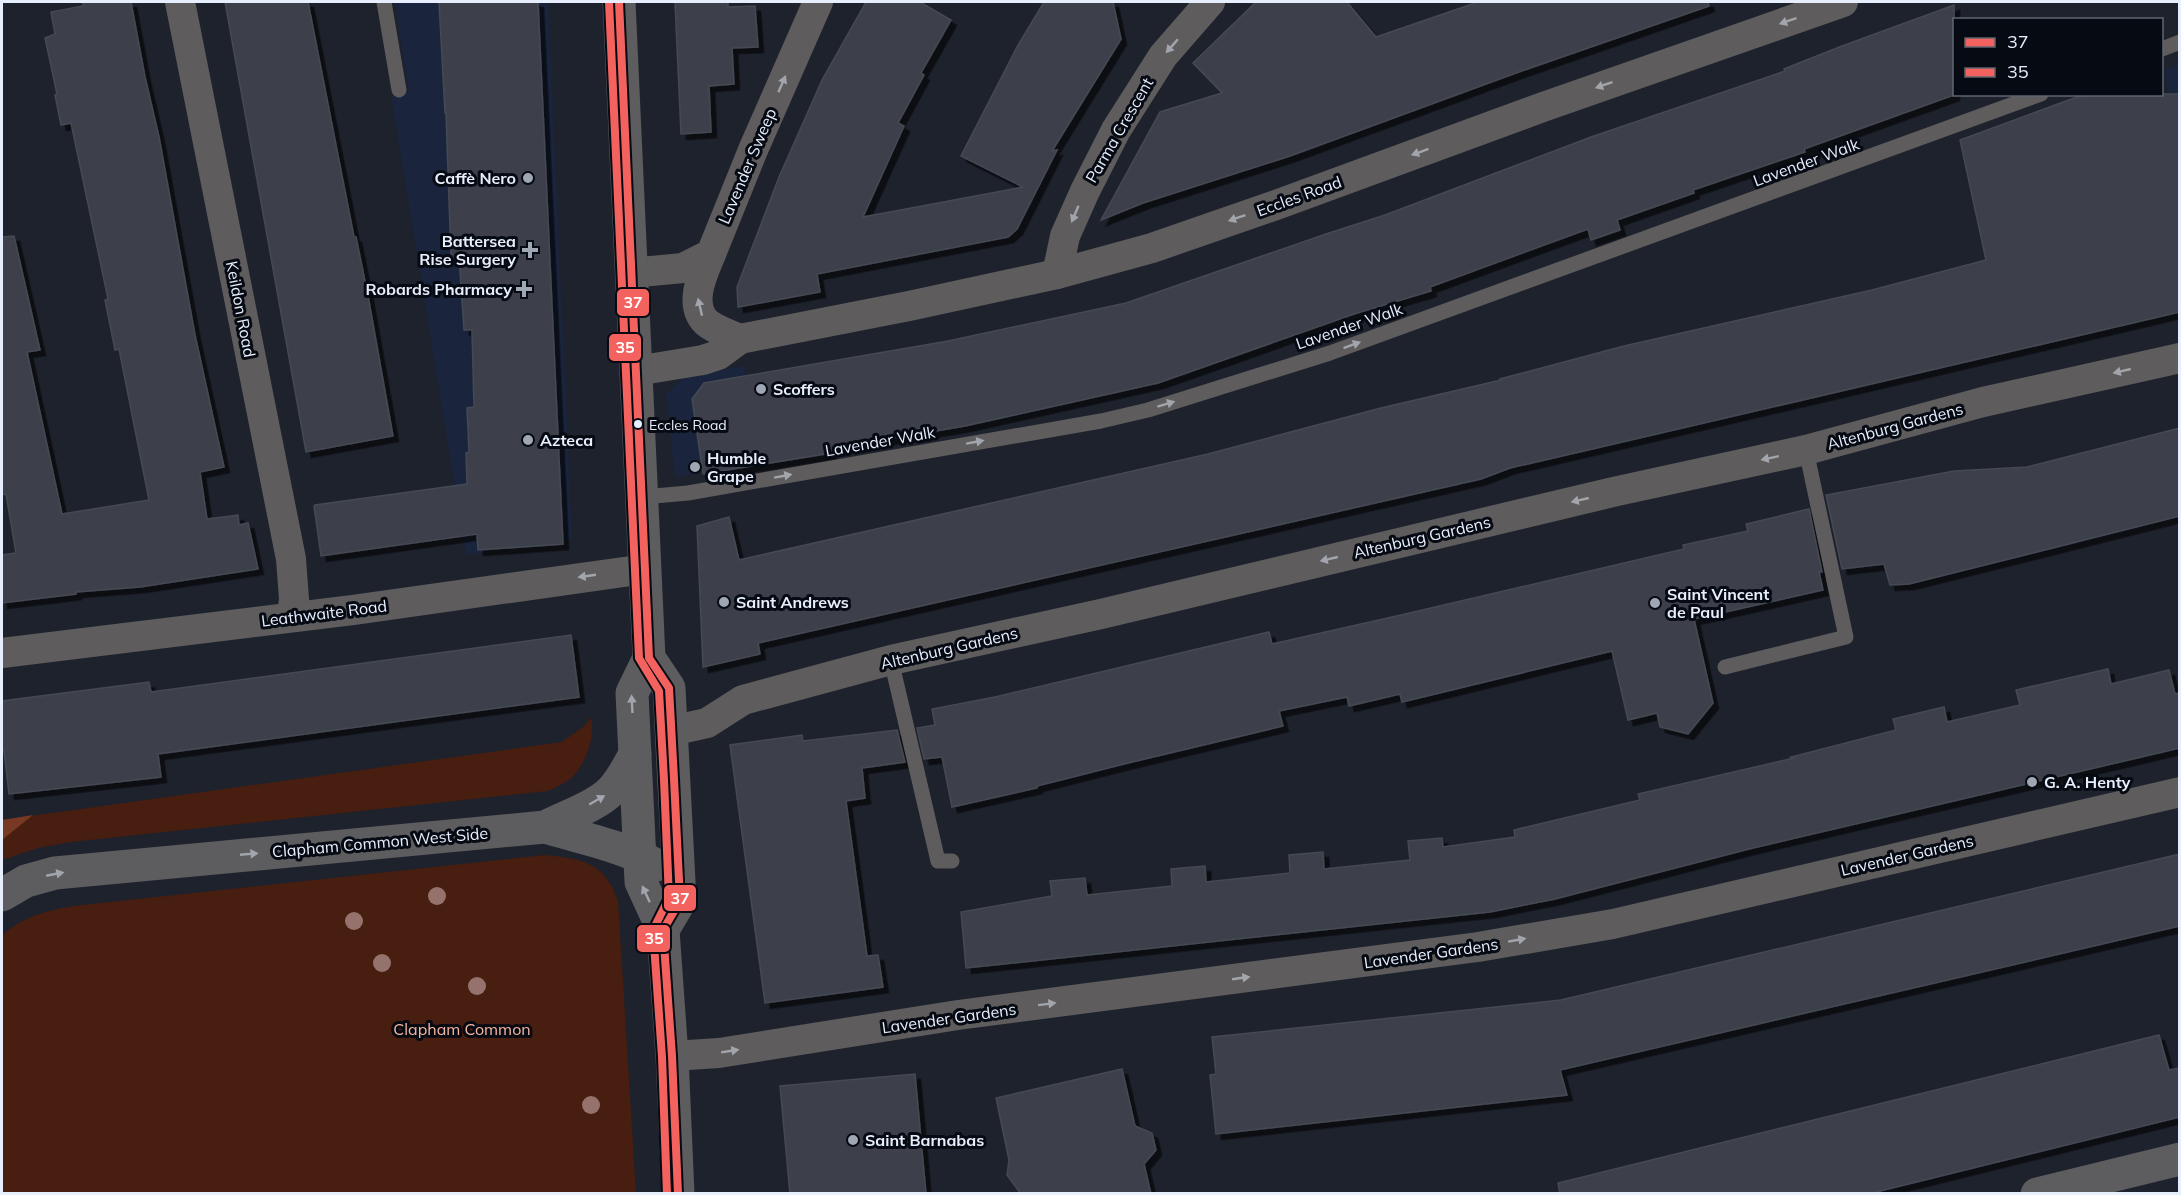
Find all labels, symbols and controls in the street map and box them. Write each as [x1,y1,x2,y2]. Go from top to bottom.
one-way arrow [1779,16,1797,26]
legend [1953,18,2163,96]
text: 37 [2007,30,2029,53]
one-way arrow [1166,38,1179,53]
text: 35 [2007,60,2029,83]
street label: Parma Crescent [1081,74,1157,186]
one-way arrow [778,75,787,93]
one-way arrow [1594,81,1612,91]
street label: Lavender Sweep [714,105,780,227]
street label: Lavender Walk [1750,133,1863,190]
one-way arrow [1411,147,1429,157]
place label: Caffè Nero [435,168,516,188]
marker: Caffè Nero [521,171,535,185]
street label: Eccles Road [1254,171,1344,221]
one-way arrow [1070,205,1079,223]
one-way arrow [1228,214,1246,224]
place label: Battersea Rise Surgery [419,231,516,269]
marker: Battersea Rise Surgery [521,241,539,259]
street label: Keildon Road [222,259,260,359]
place label: Robards Pharmacy [365,279,512,299]
marker: Robards Pharmacy [517,282,531,296]
line badge: 37 [616,288,650,317]
text: 37 [623,292,643,312]
one-way arrow [695,298,705,316]
street label: Lavender Walk [1293,298,1406,354]
line badge: 35 [608,333,642,362]
text: 35 [615,337,635,357]
one-way arrow [1343,340,1361,350]
one-way arrow [2113,366,2132,376]
place label: Scoffers [773,379,835,399]
marker: Scoffers [754,382,768,396]
street label: Altenburg Gardens [1825,398,1965,454]
one-way arrow [1157,399,1175,408]
place label: Eccles Road [649,416,727,434]
marker: Eccles Road [632,418,644,430]
street label: Lavender Walk [823,421,937,461]
place label: Azteca [540,430,593,450]
marker: Azteca [521,433,535,447]
one-way arrow [966,437,985,446]
place label: Humble Grape [707,448,766,486]
one-way arrow [1760,454,1779,463]
marker: Humble Grape [688,460,702,474]
one-way arrow [774,471,793,480]
one-way arrow [1570,495,1589,505]
street label: Altenburg Gardens [1351,511,1493,563]
one-way arrow [1320,555,1338,565]
one-way arrow [578,571,597,580]
place label: Saint Vincent de Paul [1667,584,1769,622]
place label: Saint Andrews [736,592,849,612]
street label: Leathwaite Road [260,595,388,631]
marker: Saint Andrews [717,595,731,609]
marker: Saint Vincent de Paul [1648,596,1662,610]
street label: Altenburg Gardens [878,622,1020,674]
one-way arrow [628,694,637,713]
place label: G. A. Henty [2044,772,2131,792]
marker: G. A. Henty [2025,775,2039,789]
one-way arrow [589,795,606,805]
street label: Clapham Common West Side [271,823,489,861]
street label: Lavender Gardens [1839,830,1975,880]
one-way arrow [240,849,259,859]
one-way arrow [46,869,65,878]
line badge: 37 [663,884,697,912]
one-way arrow [642,886,651,903]
text: 37 [670,888,690,908]
line badge: 35 [636,924,671,953]
text: 35 [644,928,664,948]
street label: Lavender Gardens [1362,934,1500,972]
one-way arrow [1508,936,1527,945]
one-way arrow [1231,974,1250,983]
street label: Lavender Gardens [880,999,1018,1037]
one-way arrow [1038,999,1057,1008]
park label: Clapham Common [393,1019,531,1039]
one-way arrow [721,1047,740,1056]
place label: Saint Barnabas [865,1130,984,1150]
marker: Saint Barnabas [846,1133,860,1147]

